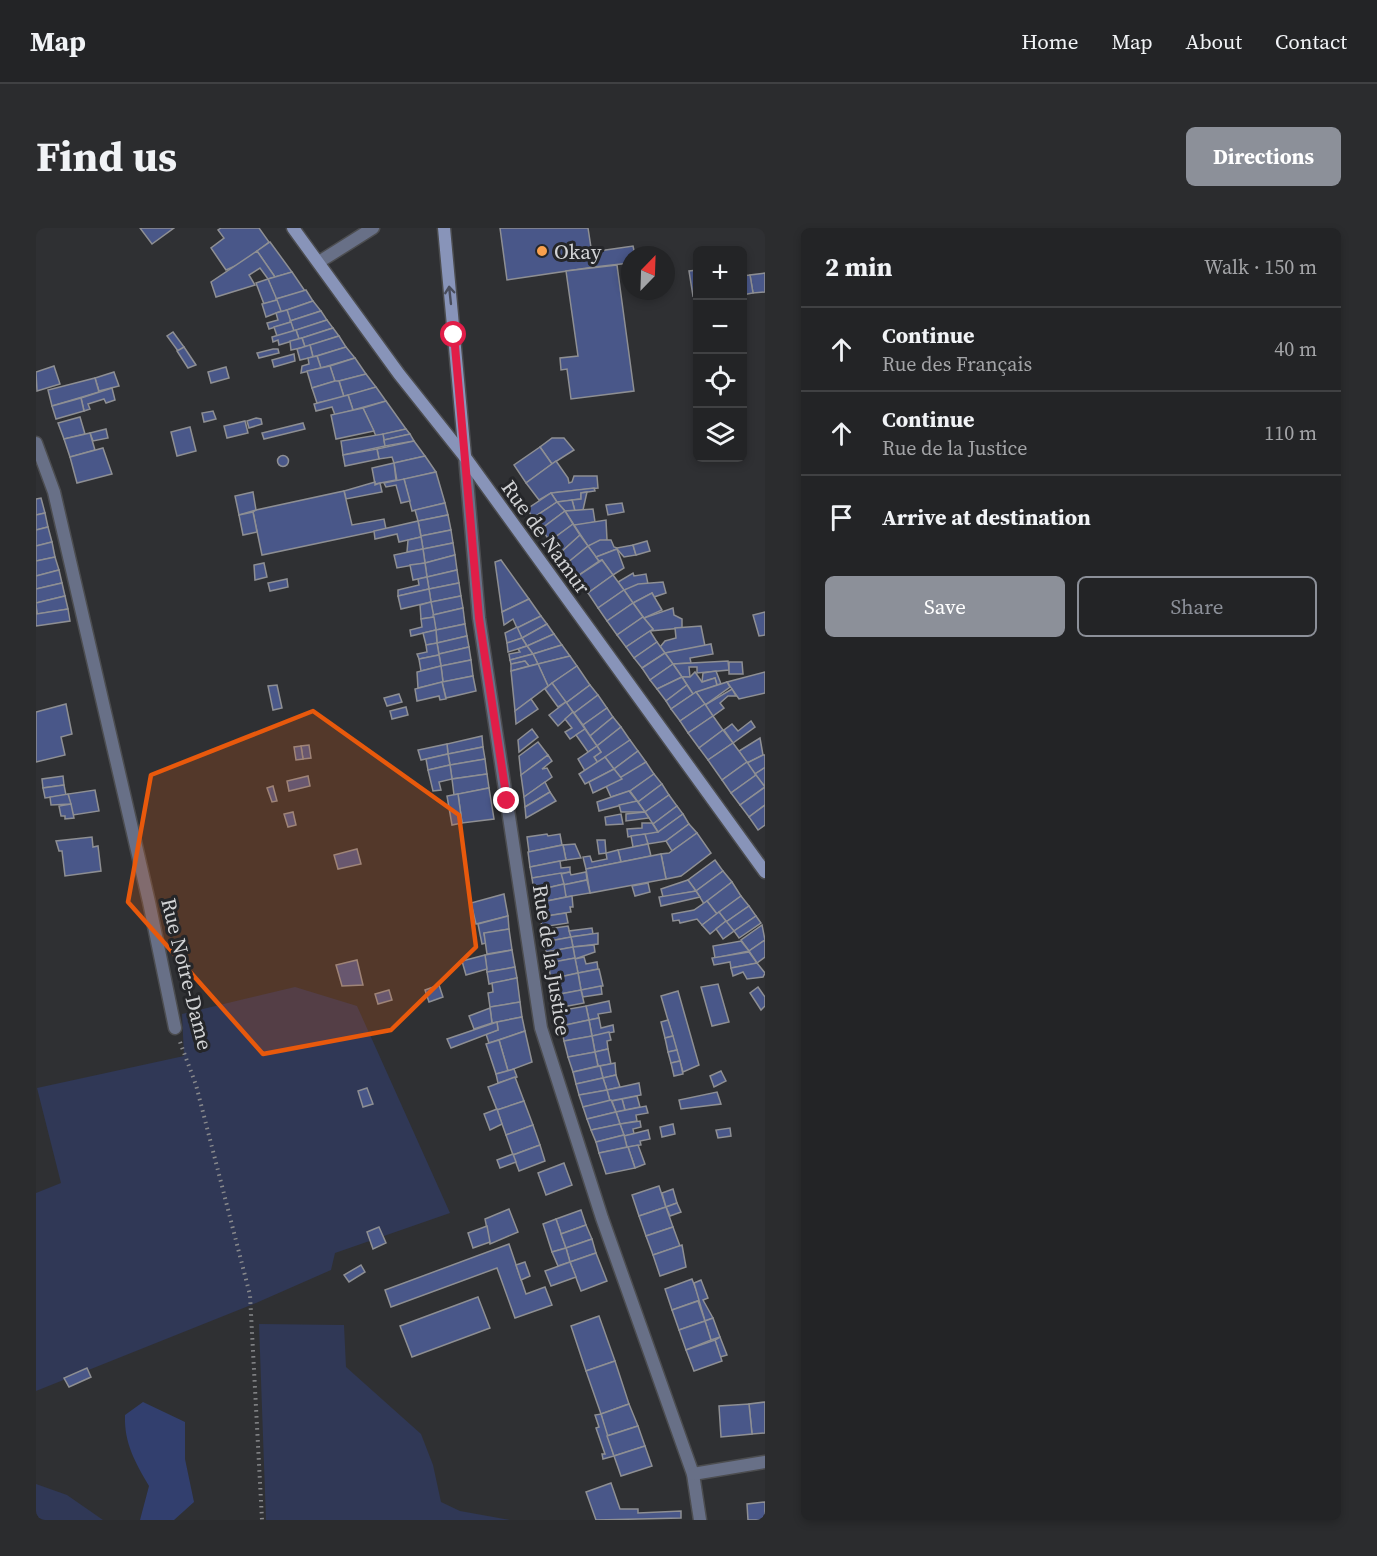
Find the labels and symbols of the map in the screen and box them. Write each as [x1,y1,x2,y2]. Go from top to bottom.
place label: Okay [554,237,602,266]
marker: Okay [535,244,549,258]
north arrow [621,246,675,300]
one-way arrow [444,285,455,305]
route start [440,321,466,347]
street label: Rue de Namur [495,474,597,600]
route end [493,787,519,813]
street label: Rue de la Justice [526,882,578,1038]
street label: Rue Notre-Dame [154,895,220,1053]

